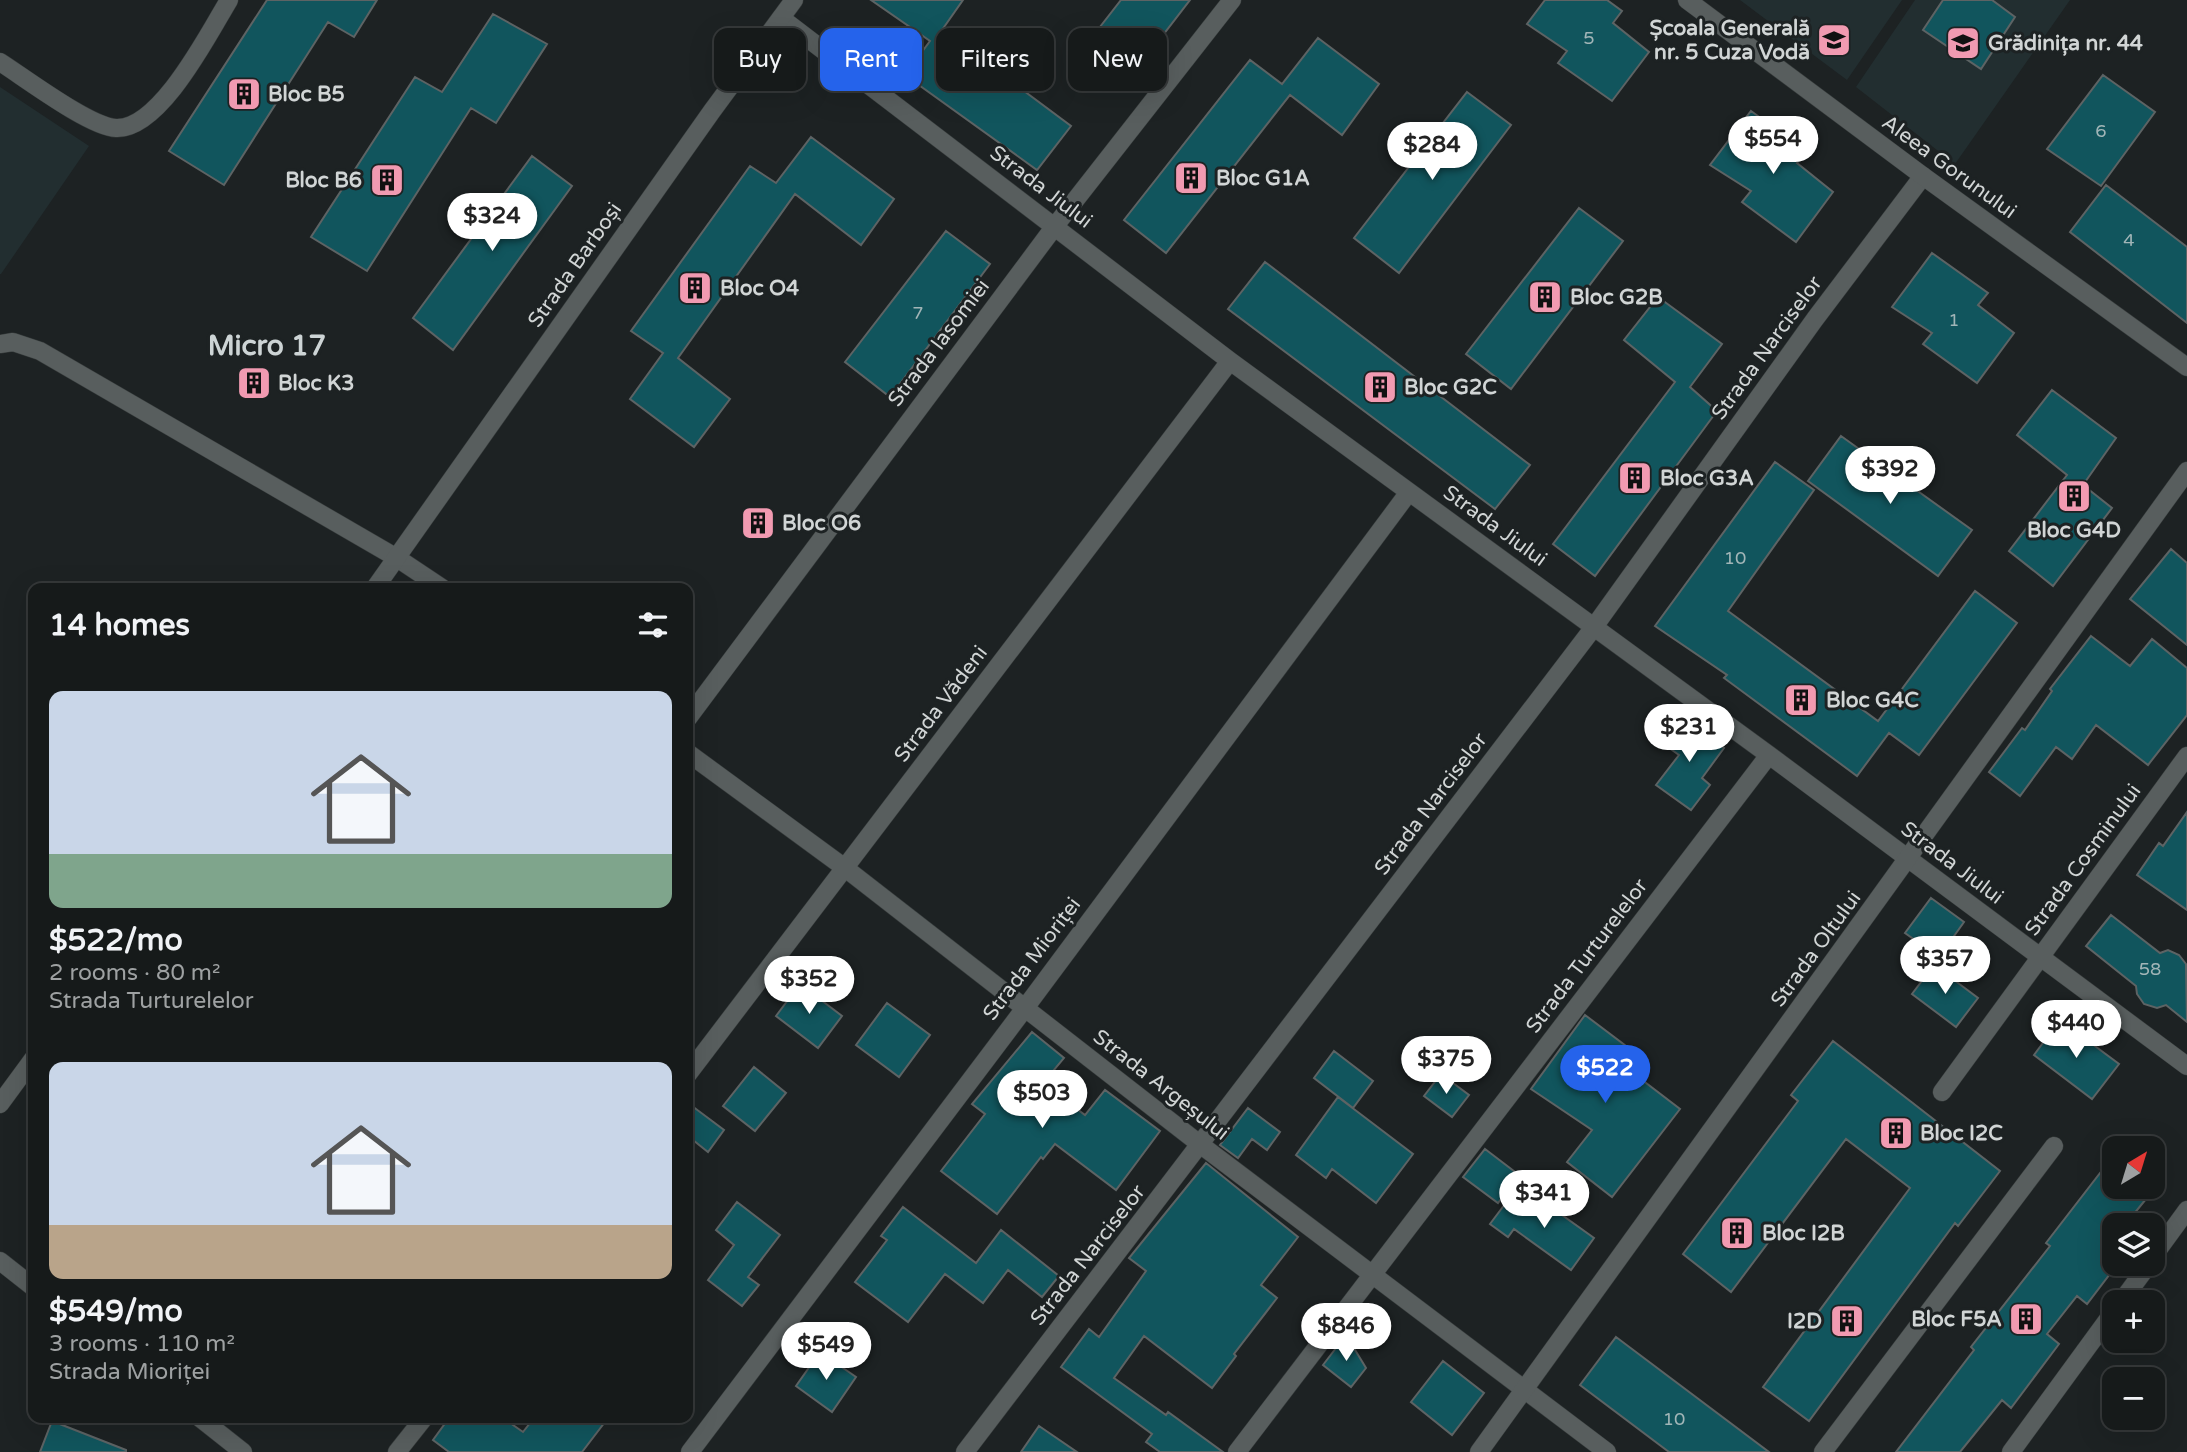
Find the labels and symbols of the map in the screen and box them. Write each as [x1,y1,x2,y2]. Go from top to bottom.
place label: Școala Generală nr. 5 Cuza Vodă [1650,16,1810,65]
school or university icon: Școala Generală nr. 5 Cuza Vodă [1815,21,1853,59]
school or university icon: Grădinița nr. 44 [1944,24,1982,62]
house number: 5 [1583,27,1595,49]
place label: Grădinița nr. 44 [1988,31,2143,56]
building icon: Bloc B5 [225,75,263,113]
place label: Bloc B5 [268,82,345,107]
street label: Aleea Gorunului [1877,110,2021,224]
pin: $554 [1732,116,1814,176]
house number: 6 [2095,120,2107,142]
pin: $284 [1391,122,1473,182]
street label: Strada Jiului [985,140,1097,234]
building icon: Bloc G1A [1172,159,1210,197]
building icon: Bloc B6 [368,161,406,199]
place label: Bloc G1A [1216,166,1310,191]
place label: Bloc B6 [285,168,362,193]
pin: $324 [451,194,533,253]
street label: Strada Barboși [523,198,627,332]
house number: 4 [2123,229,2135,251]
building icon: Bloc O4 [676,269,714,307]
street label: Strada Narciselor [1706,271,1828,425]
street label: Strada Iasomiei [883,274,995,412]
place label: Bloc O4 [720,276,799,301]
building icon: Bloc G2B [1526,278,1564,316]
place label: Bloc G2B [1570,285,1663,310]
house number: 7 [912,302,924,324]
house number: 1 [1948,309,1960,331]
district label: Micro 17 [208,329,326,363]
building icon: Bloc K3 [235,364,273,402]
building icon: Bloc G2C [1361,368,1399,406]
place label: Bloc K3 [278,371,354,396]
place label: Bloc G2C [1404,375,1497,400]
pin: $392 [1849,447,1931,506]
building icon: Bloc G3A [1616,459,1654,497]
place label: Bloc G3A [1660,466,1754,491]
building icon: Bloc G4D [2055,477,2093,515]
street label: Strada Jiului [1438,480,1552,572]
building icon: Bloc O6 [739,504,777,542]
place label: Bloc O6 [782,511,861,536]
place label: Bloc G4D [2027,518,2121,543]
house number: 10 [1724,547,1746,569]
street label: Strada Vădeni [889,641,993,767]
building icon: Bloc G4C [1782,681,1820,719]
place label: Bloc G4C [1826,688,1919,713]
pin: $231 [1648,704,1730,764]
street label: Strada Narciselor [1369,728,1493,880]
street label: Strada Cosminului [2020,779,2146,941]
street label: Strada Jiului [1896,816,2008,910]
street label: Strada Turturelelor [1521,874,1653,1038]
street label: Strada Oltului [1766,886,1866,1012]
street label: Strada Mioriței [978,893,1086,1025]
pin: $357 [1904,936,1986,996]
pin: $352 [768,956,850,1016]
house number: 58 [2139,958,2161,980]
pin: $440 [2035,1000,2117,1060]
street label: Strada Argeșului [1088,1024,1234,1146]
pin: $375 [1405,1036,1487,1096]
pin: $522 [1564,1046,1646,1105]
pin: $503 [1001,1070,1083,1130]
building icon: Bloc I2C [1877,1114,1915,1152]
place label: Bloc I2C [1920,1121,2003,1146]
north arrow [2102,1136,2165,1199]
pin: $341 [1503,1170,1585,1230]
street label: Strada Narciselor [1025,1180,1151,1330]
building icon: Bloc I2B [1718,1214,1756,1252]
place label: Bloc I2B [1762,1221,1845,1246]
building icon: Bloc F5A [2007,1300,2045,1338]
building icon: I2D [1828,1302,1866,1340]
pin: $846 [1305,1304,1387,1363]
place label: Bloc F5A [1911,1307,2002,1332]
place label: I2D [1787,1309,1822,1334]
pin: $549 [785,1322,867,1382]
house number: 10 [1663,1408,1685,1430]

